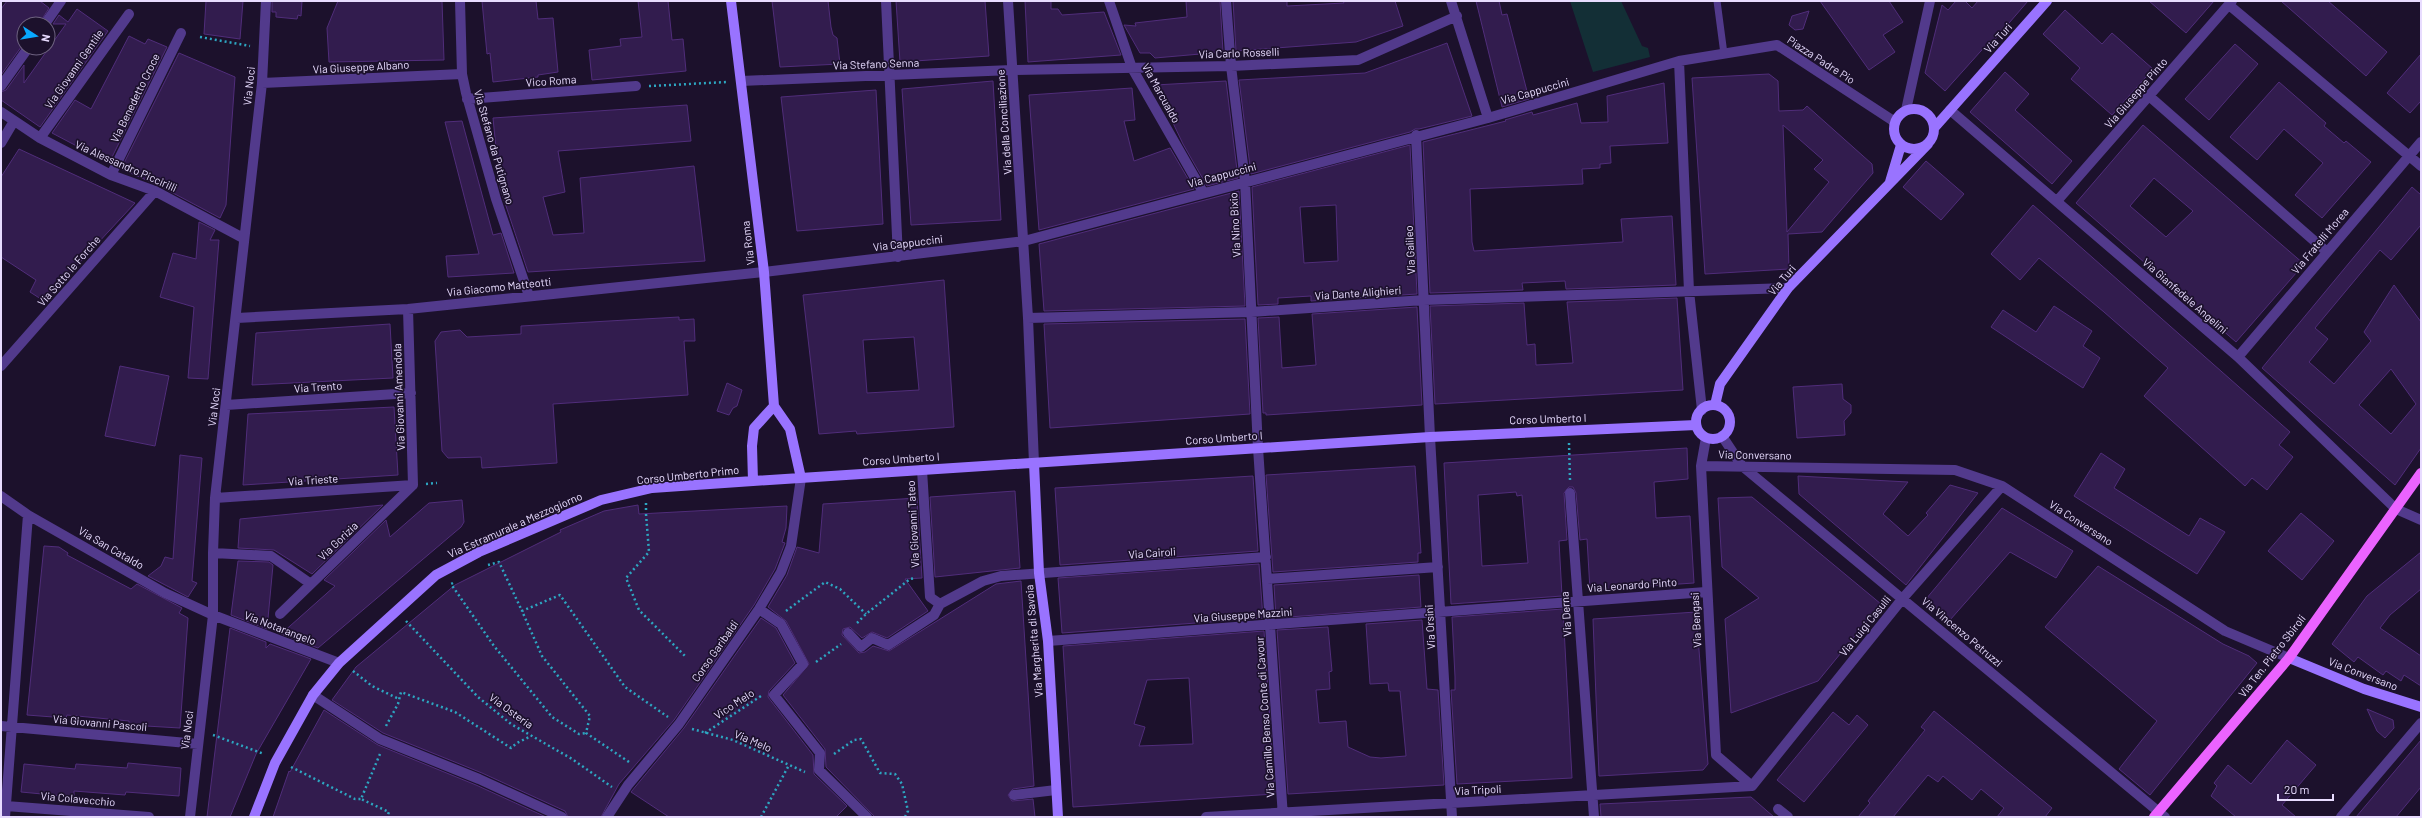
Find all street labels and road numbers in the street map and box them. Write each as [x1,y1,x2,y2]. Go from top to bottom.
street label: Via Turi [1981,20,2014,55]
street label: Via Giovanni Gentile [41,26,106,111]
street label: Piazza Padre Pio [1785,33,1858,86]
street label: Via Carlo Rosselli [1198,45,1280,60]
street label: Via Benedetto Croce [107,51,162,144]
street label: Via Stefano Senna [833,55,919,72]
street label: Via Giuseppe Pinto [2102,55,2170,130]
street label: Via Giuseppe Albano [312,57,410,76]
street label: Via Marcualdo [1140,61,1183,125]
street label: Via Noci [240,66,257,106]
street label: Via della Conciliazione [993,69,1014,175]
street label: Vico Roma [525,72,577,89]
street label: Via Cappuccini [1499,75,1571,106]
street label: Via Stefano da Putignano [472,88,517,206]
street label: Via Alessandro Piccirilli [73,137,179,194]
street label: Via Cappuccini [1186,159,1258,190]
street label: Via Nino Bixio [1226,192,1243,258]
street label: Via Fratelli Morea [2288,205,2351,276]
street label: Via Roma [738,220,757,266]
street label: Via Galileo [1402,225,1417,275]
street label: Via Cappuccini [872,232,944,253]
street label: Via Sotto le Forche [34,233,103,309]
street label: Via Gianfedele Angelini [2140,255,2231,336]
street label: Via Turi [1765,262,1798,297]
street label: Via Giacomo Matteotti [446,275,552,298]
street label: Via Dante Alighieri [1314,283,1402,302]
street label: Via Giovanni Amendola [390,343,407,451]
street label: Via Trento [293,378,343,395]
street label: Via Noci [205,387,222,427]
street label: Corso Umberto I [1509,411,1587,426]
street label: Corso Umberto I [1185,428,1263,447]
street label: Via Conversano [1718,447,1792,462]
street label: Corso Umberto I [862,449,940,468]
street label: Corso Umberto Primo [636,463,740,486]
street label: Via Trieste [287,471,339,488]
street label: Via Giovanni Tateo [904,480,921,568]
street label: Via Estramurale a Mezzogiorno [446,489,584,560]
street label: Via Conversano [2047,497,2116,548]
street label: Via Gorizia [315,519,360,563]
street label: Via San Cataldo [76,524,146,572]
street label: Via Cairoli [1128,544,1176,561]
street label: Via Leonardo Pinto [1587,575,1677,594]
street label: Via Margherita di Savoia [1022,584,1045,698]
street label: Via Derna [1557,591,1574,637]
street label: Via Bengasi [1688,592,1703,648]
street label: Via Luigi Casulli [1836,593,1893,659]
street label: Via Vincenzo Petruzzi [1919,594,2005,669]
street label: Via Orsini [1422,604,1437,650]
street label: Via Giuseppe Mazzini [1193,605,1293,624]
street label: Via Notarangelo [242,608,318,647]
street label: Via Ten. Pietro Sbiroli [2235,612,2308,700]
street label: Corso Garibaldi [689,617,741,684]
street label: Via Camillo Benso Conte di Cavour [1252,636,1277,798]
street label: Via Conversano [2327,654,2400,693]
street label: Vico Melo [711,686,756,721]
street label: Via Osteria [487,690,536,731]
street label: Via Noci [178,710,195,750]
street label: Via Giovanni Pascoli [52,712,148,733]
street label: Via Melo [733,727,774,754]
street label: Via Tripoli [1454,782,1502,797]
street label: Via Colavecchio [40,789,116,808]

